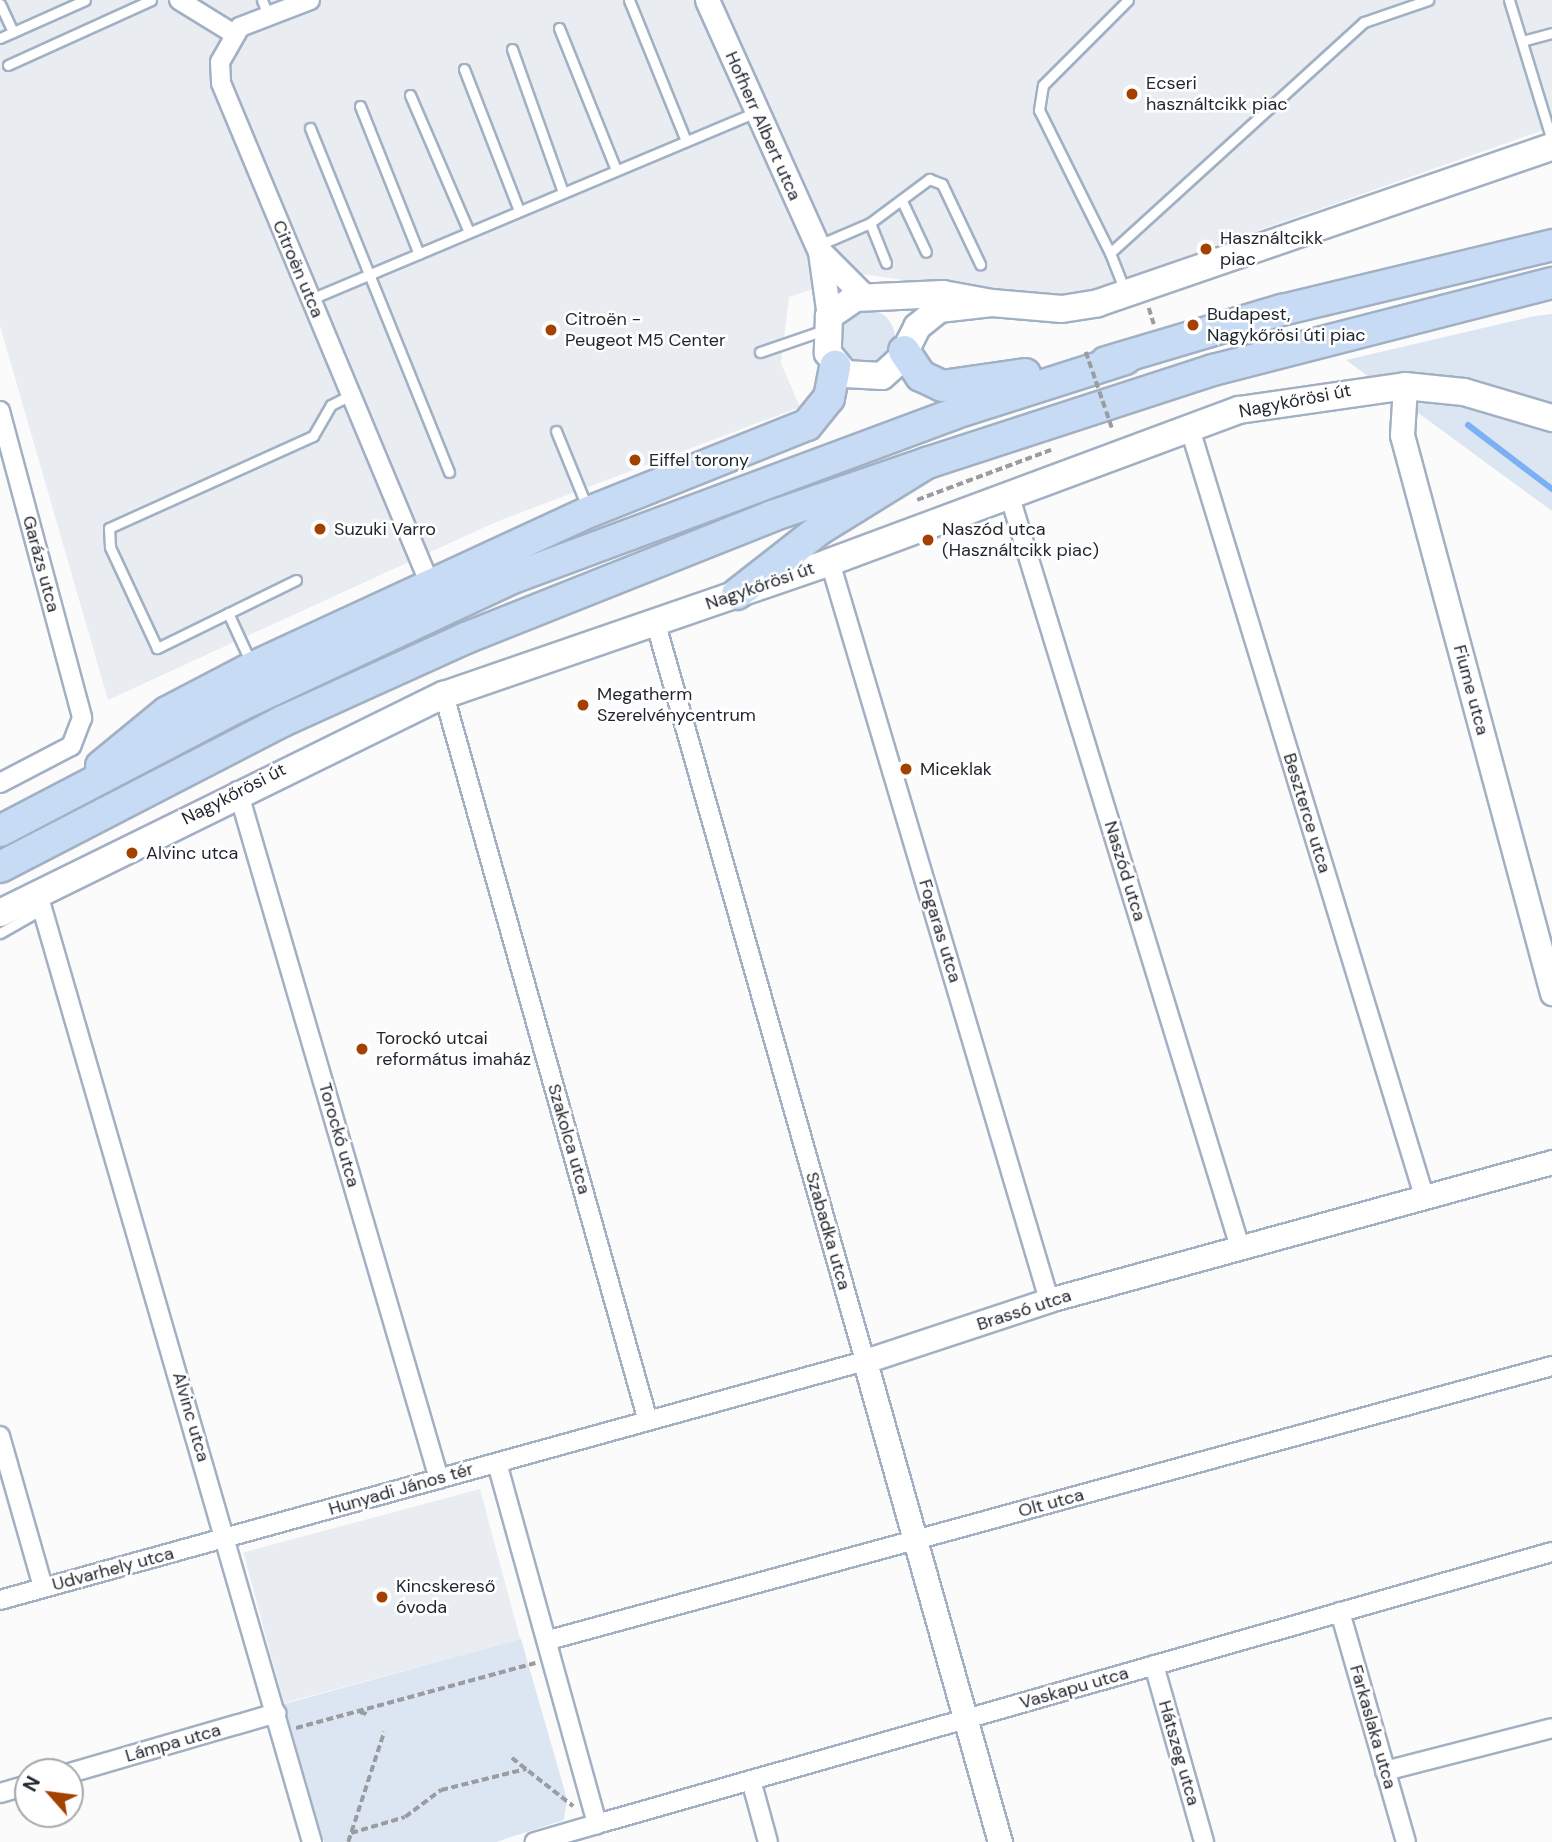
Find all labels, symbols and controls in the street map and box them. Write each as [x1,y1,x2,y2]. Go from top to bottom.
street label: Hofherr Albert utca [720,48,806,204]
place label: Ecseri használtcikk piac [1146,73,1288,116]
marker: Ecseri használtcikk piac [1124,86,1140,102]
street label: Citroën utca [268,217,328,321]
place label: Használtcikk piac [1220,228,1323,270]
marker: Használtcikk piac [1198,241,1214,257]
place label: Budapest, Nagykőrösi úti piac [1207,304,1366,346]
place label: Citroën - Peugeot M5 Center [565,309,726,352]
marker: Budapest, Nagykőrösi úti piac [1185,317,1201,333]
marker: Citroën - Peugeot M5 Center [543,322,559,338]
street label: Nagykőrösi út [1237,380,1353,422]
place label: Eiffel torony [649,449,749,471]
marker: Eiffel torony [627,452,643,468]
street label: Garázs utca [18,513,64,615]
place label: Suzuki Varro [334,518,436,540]
place label: Naszód utca (Használtcikk piac) [942,519,1099,562]
marker: Suzuki Varro [312,521,328,537]
marker: Naszód utca (Használtcikk piac) [920,532,936,548]
street label: Nagykőrösi út [703,557,817,615]
street label: Fiume utca [1449,643,1493,737]
place label: Megatherm Szerelvénycentrum [597,684,756,726]
marker: Megatherm Szerelvénycentrum [575,697,591,713]
street label: Beszterce utca [1279,750,1335,876]
place label: Miceklak [920,758,992,780]
street label: Nagykőrösi út [178,759,290,829]
marker: Miceklak [898,761,914,777]
street label: Naszód utca [1100,818,1150,924]
place label: Alvinc utca [146,842,238,864]
marker: Alvinc utca [124,845,140,861]
street label: Fogaras utca [914,877,966,985]
place label: Torockó utcai református imaház [376,1028,531,1070]
marker: Torockó utcai református imaház [354,1041,370,1057]
street label: Torockó utca [314,1080,364,1190]
street label: Szakolca utca [543,1081,595,1197]
street label: Szabadka utca [801,1170,855,1292]
street label: Brassó utca [974,1285,1074,1335]
street label: Alvinc utca [168,1370,214,1464]
street label: Hunyadi János tér [326,1458,476,1520]
street label: Olt utca [1016,1484,1086,1522]
street label: Udvarhely utca [50,1542,176,1596]
place label: Kincskereső óvoda [396,1576,495,1618]
marker: Kincskereső óvoda [374,1589,390,1605]
street label: Vaskapu utca [1017,1662,1131,1714]
street label: Farkaslaka utca [1345,1663,1401,1791]
street label: Hátszeg utca [1154,1698,1204,1808]
street label: Lámpa utca [123,1719,223,1767]
north arrow [14,1758,84,1828]
text: N [17,1772,46,1796]

